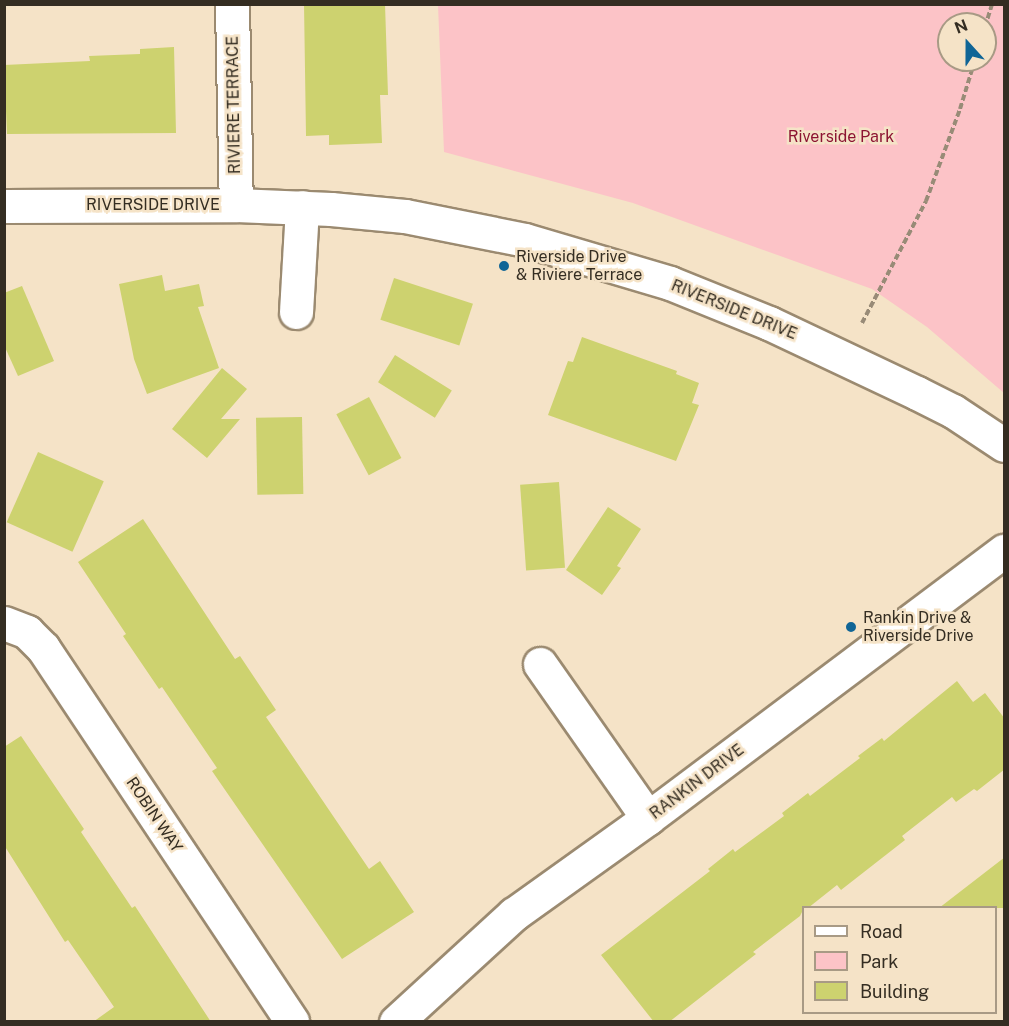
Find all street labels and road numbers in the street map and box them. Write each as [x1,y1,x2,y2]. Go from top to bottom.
street label: RIVIERE TERRACE [223,36,245,174]
street label: RIVERSIDE DRIVE [86,195,220,215]
street label: RIVERSIDE DRIVE [668,276,800,344]
street label: RANKIN DRIVE [646,740,748,824]
street label: ROBIN WAY [122,774,186,856]

